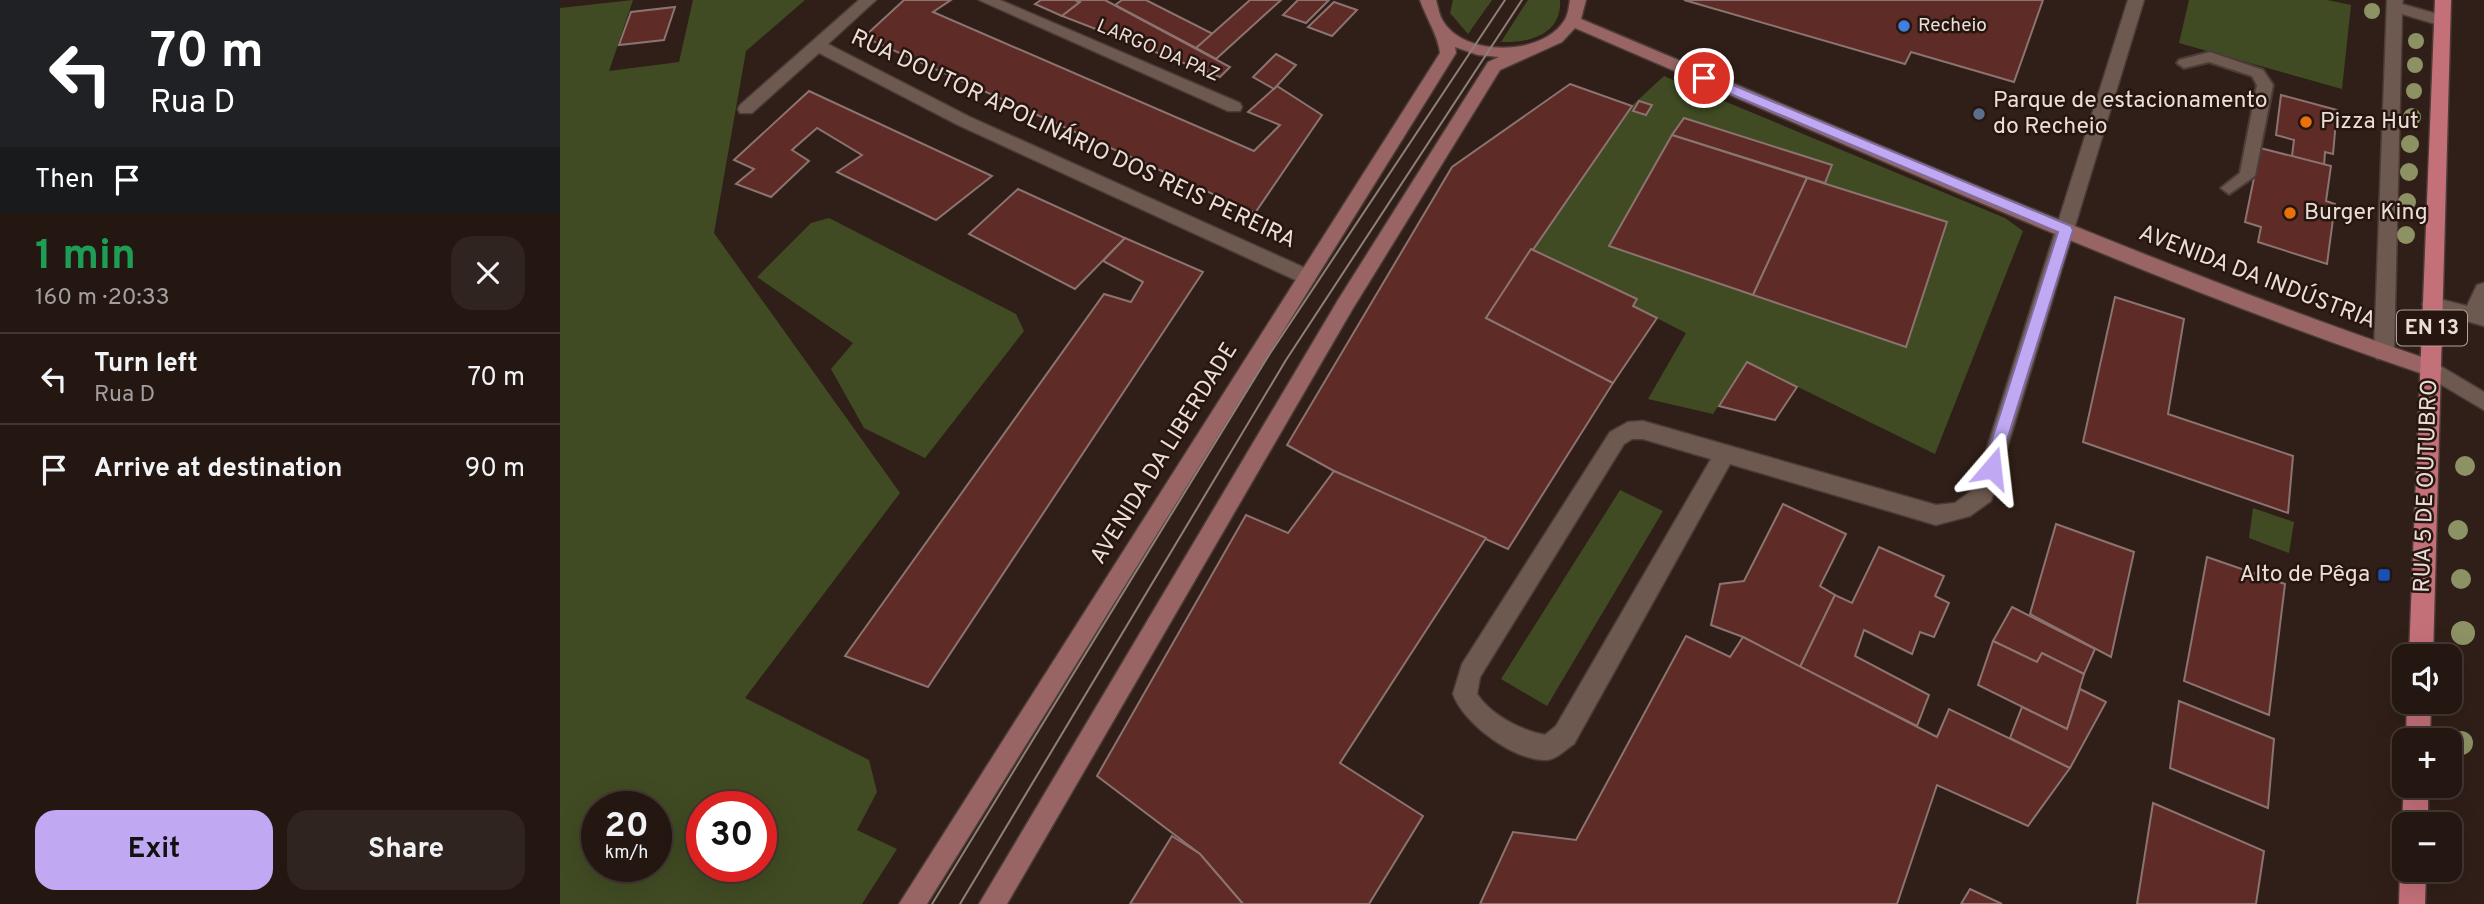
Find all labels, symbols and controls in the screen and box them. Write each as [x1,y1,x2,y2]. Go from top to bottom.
street label: LARGO DA PAZ [1093,14,1223,88]
place label: Recheio [1918,14,1987,38]
marker: Recheio [1896,18,1912,34]
text: 70 m [150,23,264,85]
street label: RUA DOUTOR APOLINÁRIO DOS REIS PEREIRA [846,23,1301,256]
icon: left [35,28,126,119]
pin [1674,48,1734,108]
icon: arrive [1685,59,1723,97]
text: Rua D [150,84,235,124]
place label: Parque de estacionamento do Recheio [1993,87,2268,142]
marker: Parque de estacionamento do Recheio [1971,106,1987,122]
place label: Pizza Hut [2320,108,2419,137]
marker: Pizza Hut [2298,114,2314,130]
icon: arrive [108,161,146,199]
text: Then [35,164,94,197]
place label: Burger King [2304,199,2428,228]
marker: Burger King [2282,205,2298,221]
street label: AVENIDA DA INDÚSTRIA [2134,218,2380,337]
text: 1 min [35,231,136,284]
button: close [451,236,525,310]
text: 160 m · 20:33 [35,284,169,313]
road number: EN 13 [2397,310,2467,346]
street label: AVENIDA DA LIBERDADE [1085,338,1245,570]
text: Turn left [94,348,198,381]
icon: left [35,360,73,398]
text: 70 m [467,362,525,395]
street label: RUA 5 DE OUTUBRO [2409,379,2445,593]
text: Rua D [94,381,155,410]
position arrow [1955,431,2029,505]
icon: arrive [35,451,73,489]
text: Arrive at destination [94,453,342,486]
text: 90 m [465,453,525,486]
place label: Alto de Pêga [2240,561,2370,590]
marker: Alto de Pêga [2376,567,2392,583]
map controls [2392,644,2462,882]
button: sound [2392,644,2462,714]
button: + [2392,728,2462,798]
speed limit sign: 30 [686,791,777,882]
text: 20 [604,805,649,849]
button: Exit [35,810,273,890]
button: Share [287,810,525,890]
button: − [2392,812,2462,882]
text: km/h [605,842,648,865]

